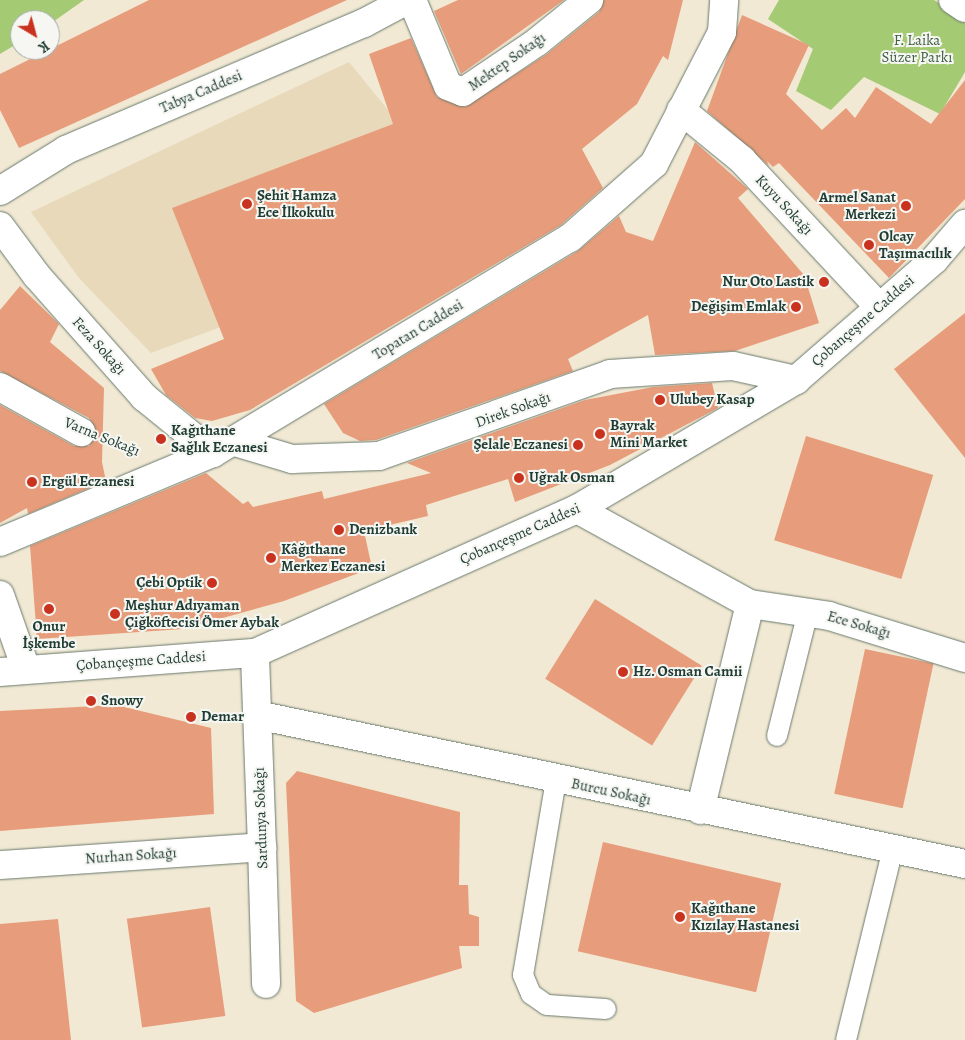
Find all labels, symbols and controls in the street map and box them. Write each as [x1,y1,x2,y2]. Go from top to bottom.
north arrow [10,10,60,60]
street label: Mektep Sokağı [465,29,549,95]
park label: F. Laika Süzer Parkı [882,31,952,66]
text: K [34,36,53,57]
street label: Tabya Caddesi [157,67,245,117]
street label: Kuyu Sokağı [751,171,817,239]
place label: Şehit Hamza Ece İlkokulu [257,186,337,221]
place label: Armel Sanat Merkezi [819,188,896,223]
marker: Şehit Hamza Ece İlkokulu [241,198,253,210]
marker: Armel Sanat Merkezi [900,200,912,212]
place label: Olcay Taşımacılık [879,227,951,262]
marker: Olcay Taşımacılık [863,239,875,251]
street label: Çobançeşme Caddesi [808,272,918,370]
place label: Nur Oto Lastik [722,273,814,291]
marker: Nur Oto Lastik [818,276,830,288]
street label: Topatan Caddesi [370,296,466,364]
place label: Değişim Emlak [691,298,786,316]
marker: Değişim Emlak [790,301,802,313]
street label: Feza Sokağı [68,313,130,379]
street label: Direk Sokağı [473,388,553,432]
place label: Ulubey Kasap [670,391,755,409]
marker: Ulubey Kasap [654,394,666,406]
street label: Varna Sokağı [62,414,142,460]
place label: Bayrak Mini Market [610,416,687,451]
place label: Kağıthane Sağlık Eczanesi [171,421,268,456]
marker: Bayrak Mini Market [594,428,606,440]
marker: Kağıthane Sağlık Eczanesi [155,433,167,445]
place label: Şelale Eczanesi [474,436,568,454]
marker: Şelale Eczanesi [572,439,584,451]
place label: Uğrak Osman [529,469,615,487]
marker: Uğrak Osman [513,472,525,484]
place label: Ergül Eczanesi [42,473,134,491]
marker: Ergül Eczanesi [26,476,38,488]
street label: Çobançeşme Caddesi [457,499,583,569]
place label: Denizbank [349,521,417,539]
marker: Denizbank [333,524,345,536]
place label: Kâğıthane Merkez Eczanesi [281,540,385,575]
marker: Kâğıthane Merkez Eczanesi [265,552,277,564]
place label: Çebi Optik [136,574,202,592]
marker: Çebi Optik [206,577,218,589]
place label: Meşhur Adıyaman Çiğköftecisi Ömer Aybak [125,596,279,631]
marker: Onur İşkembe [43,603,55,615]
street label: Ece Sokağı [825,607,893,643]
marker: Meşhur Adıyaman Çiğköftecisi Ömer Aybak [109,608,121,620]
place label: Onur İşkembe [22,617,76,652]
street label: Çobançeşme Caddesi [76,647,206,675]
place label: Hz. Osman Camii [633,663,743,681]
marker: Hz. Osman Camii [617,666,629,678]
place label: Snowy [101,692,143,710]
marker: Snowy [85,695,97,707]
place label: Demar [201,708,244,726]
marker: Demar [185,711,197,723]
street label: Sardunya Sokağı [250,767,272,869]
street label: Burcu Sokağı [569,775,653,809]
street label: Nurhan Sokağı [85,844,177,868]
place label: Kağıthane Kızılay Hastanesi [691,899,799,934]
marker: Kağıthane Kızılay Hastanesi [673,910,687,924]

